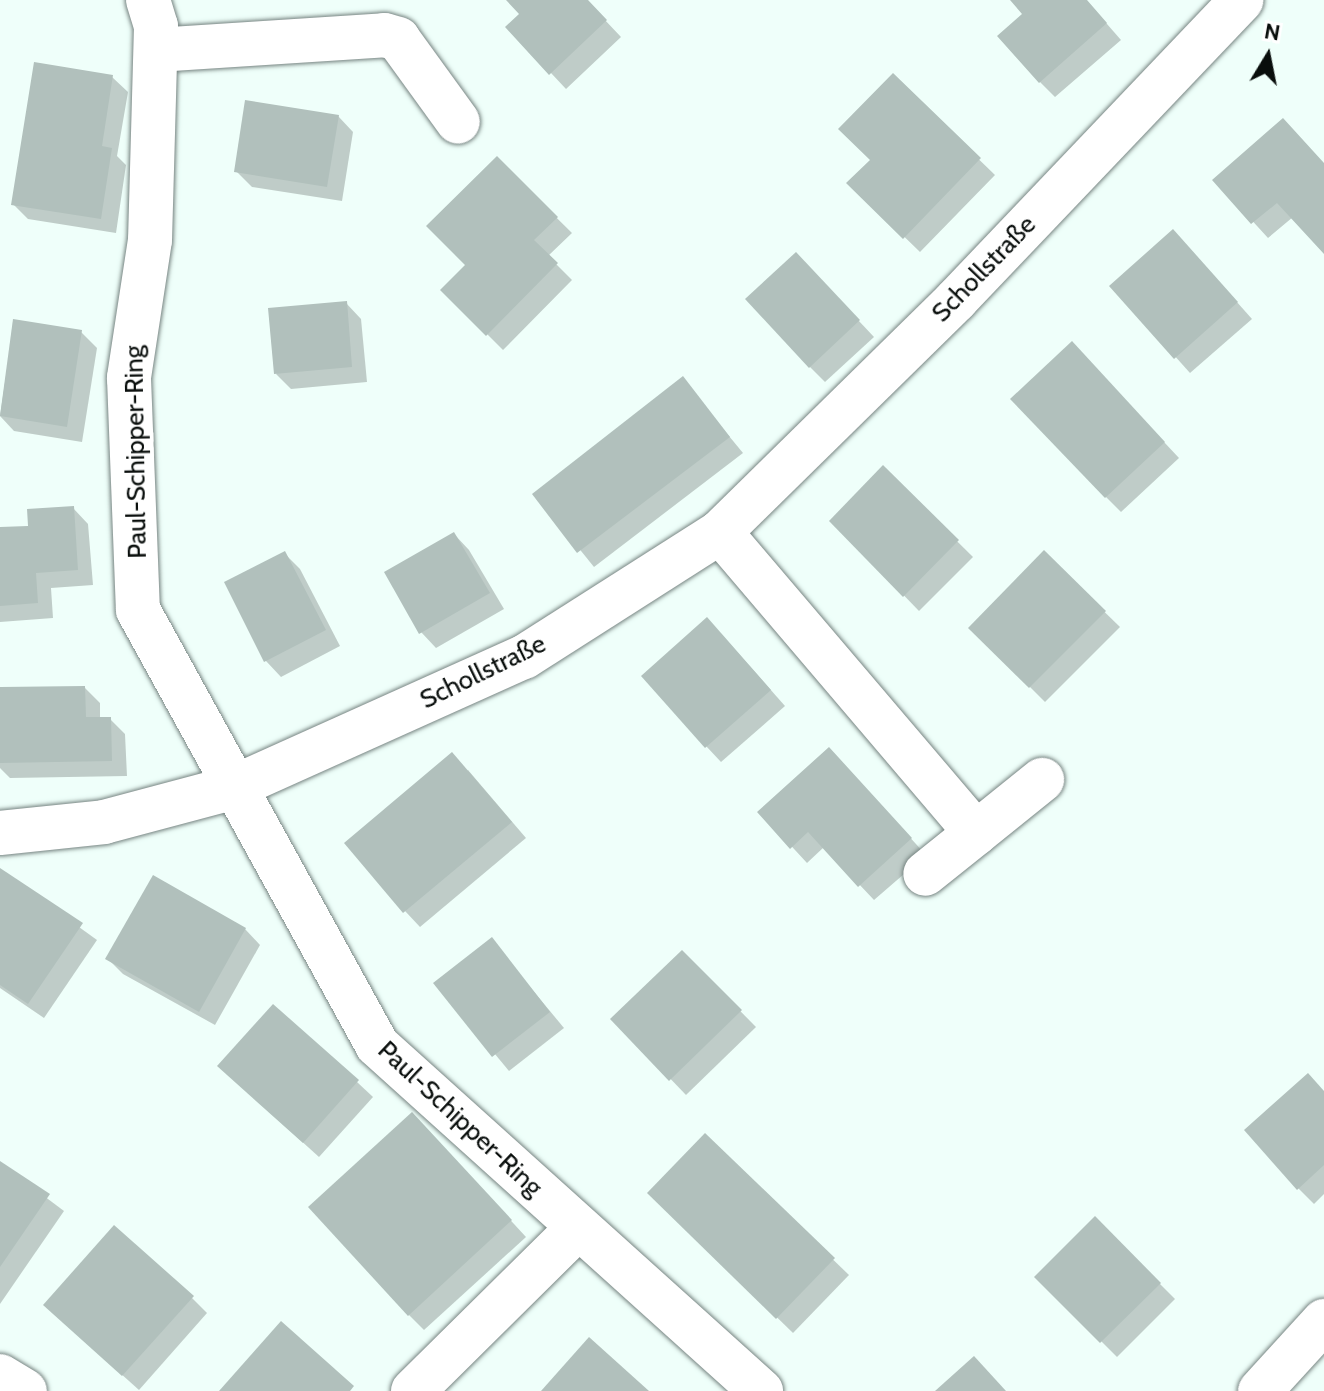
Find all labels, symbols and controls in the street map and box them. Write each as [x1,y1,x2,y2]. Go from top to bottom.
north arrow [1228,16,1308,96]
text: N [1262,17,1282,47]
street label: Schollstraße [926,209,1042,329]
street label: Paul-Schipper-Ring [119,345,153,559]
street label: Schollstraße [415,628,551,716]
street label: Paul-Schipper-Ring [371,1035,549,1203]

